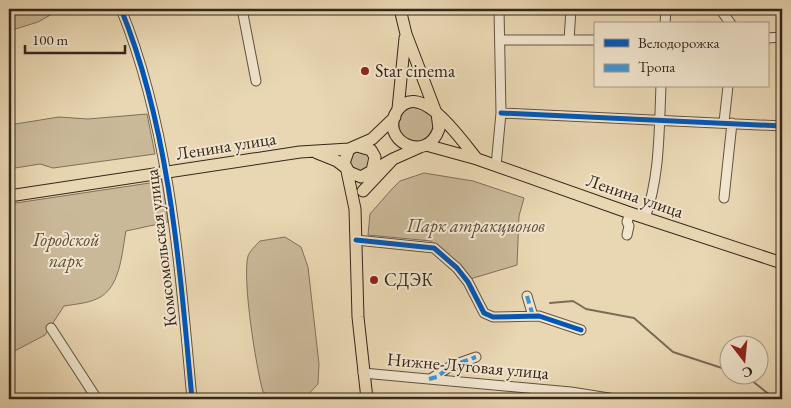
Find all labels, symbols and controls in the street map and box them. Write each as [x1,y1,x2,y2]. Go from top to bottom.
scale bar [25,22,125,54]
legend [594,22,768,88]
text: 100 m [32,30,69,49]
text: Велодорожка [638,33,719,52]
text: Тропа [638,57,675,76]
place label: Star cinema [375,59,456,82]
marker: Star cinema [359,65,371,77]
street label: Ленина улица [174,126,278,165]
street label: Комсомольская улица [139,167,182,328]
street label: Ленина улица [584,168,687,223]
park label: Парк атракционов [406,214,545,238]
park label: Городской парк [32,228,99,273]
place label: СДЭК [384,268,433,291]
marker: СДЭК [368,274,380,286]
north arrow [718,336,768,386]
street label: Нижне-Луговая улица [386,347,551,384]
text: С [740,362,755,383]

